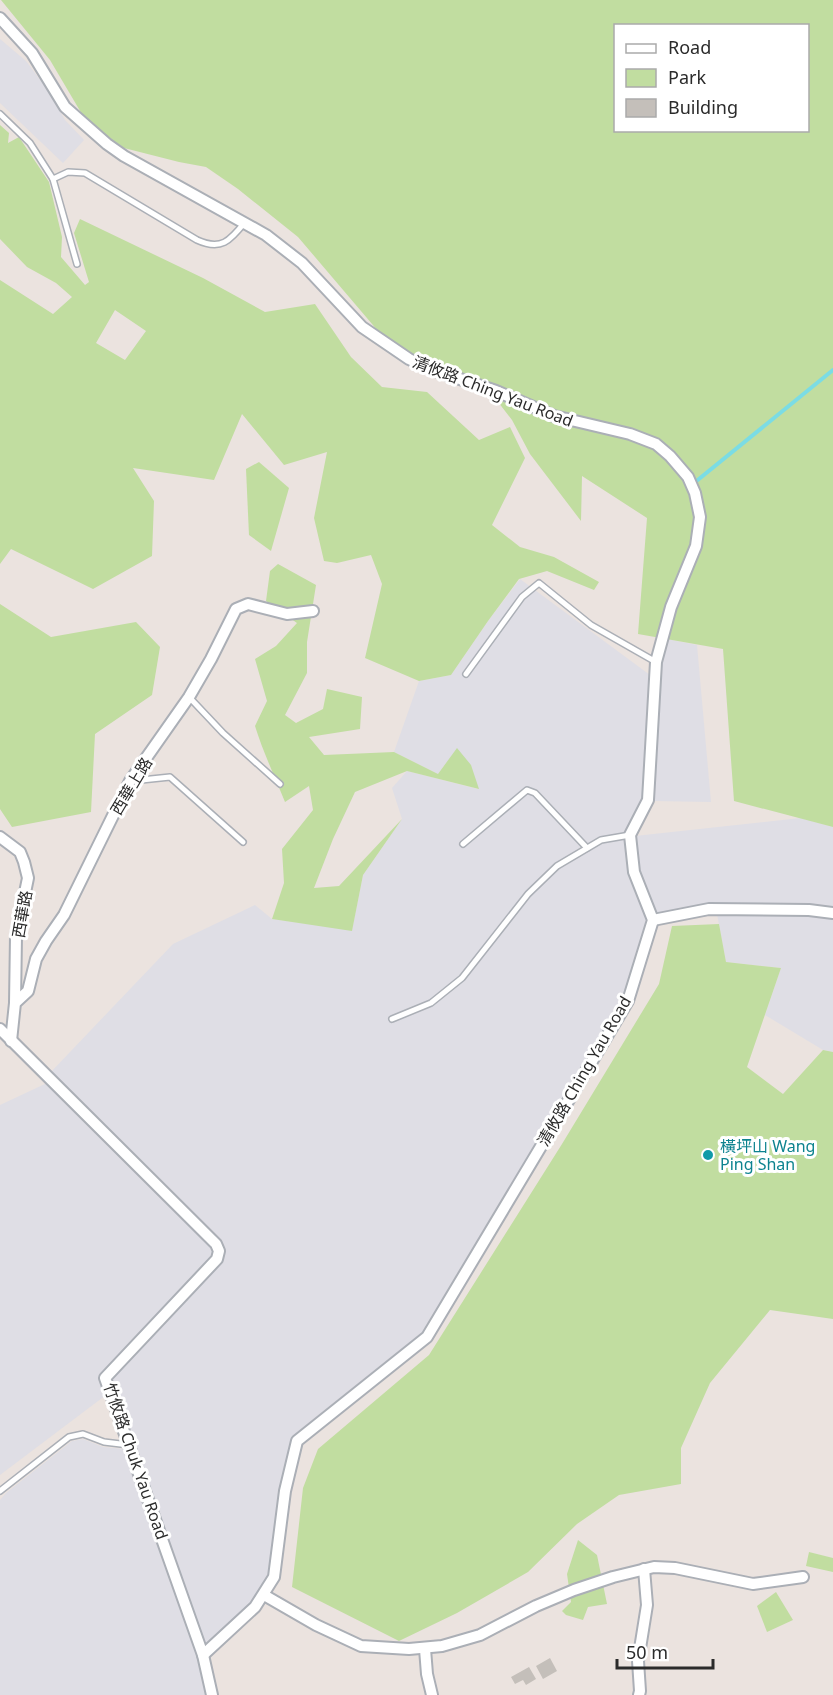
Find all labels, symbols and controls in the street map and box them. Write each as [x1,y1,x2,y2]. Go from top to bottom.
legend [614,24,809,132]
text: Road [668,35,711,59]
text: Park [668,65,706,89]
text: Building [668,95,738,119]
street label: 清攸路 Ching Yau Road [410,350,576,432]
street label: 西華上路 [105,753,157,819]
street label: 西華路 [7,888,37,940]
street label: 清攸路 Ching Yau Road [532,992,636,1150]
place label: 橫坪山 Wang Ping Shan [720,1135,815,1175]
marker: 橫坪山 Wang Ping Shan [701,1148,715,1162]
street label: 竹攸路 Chuk Yau Road [99,1380,173,1542]
scale bar [617,1632,713,1670]
text: 50 m [626,1640,668,1664]

